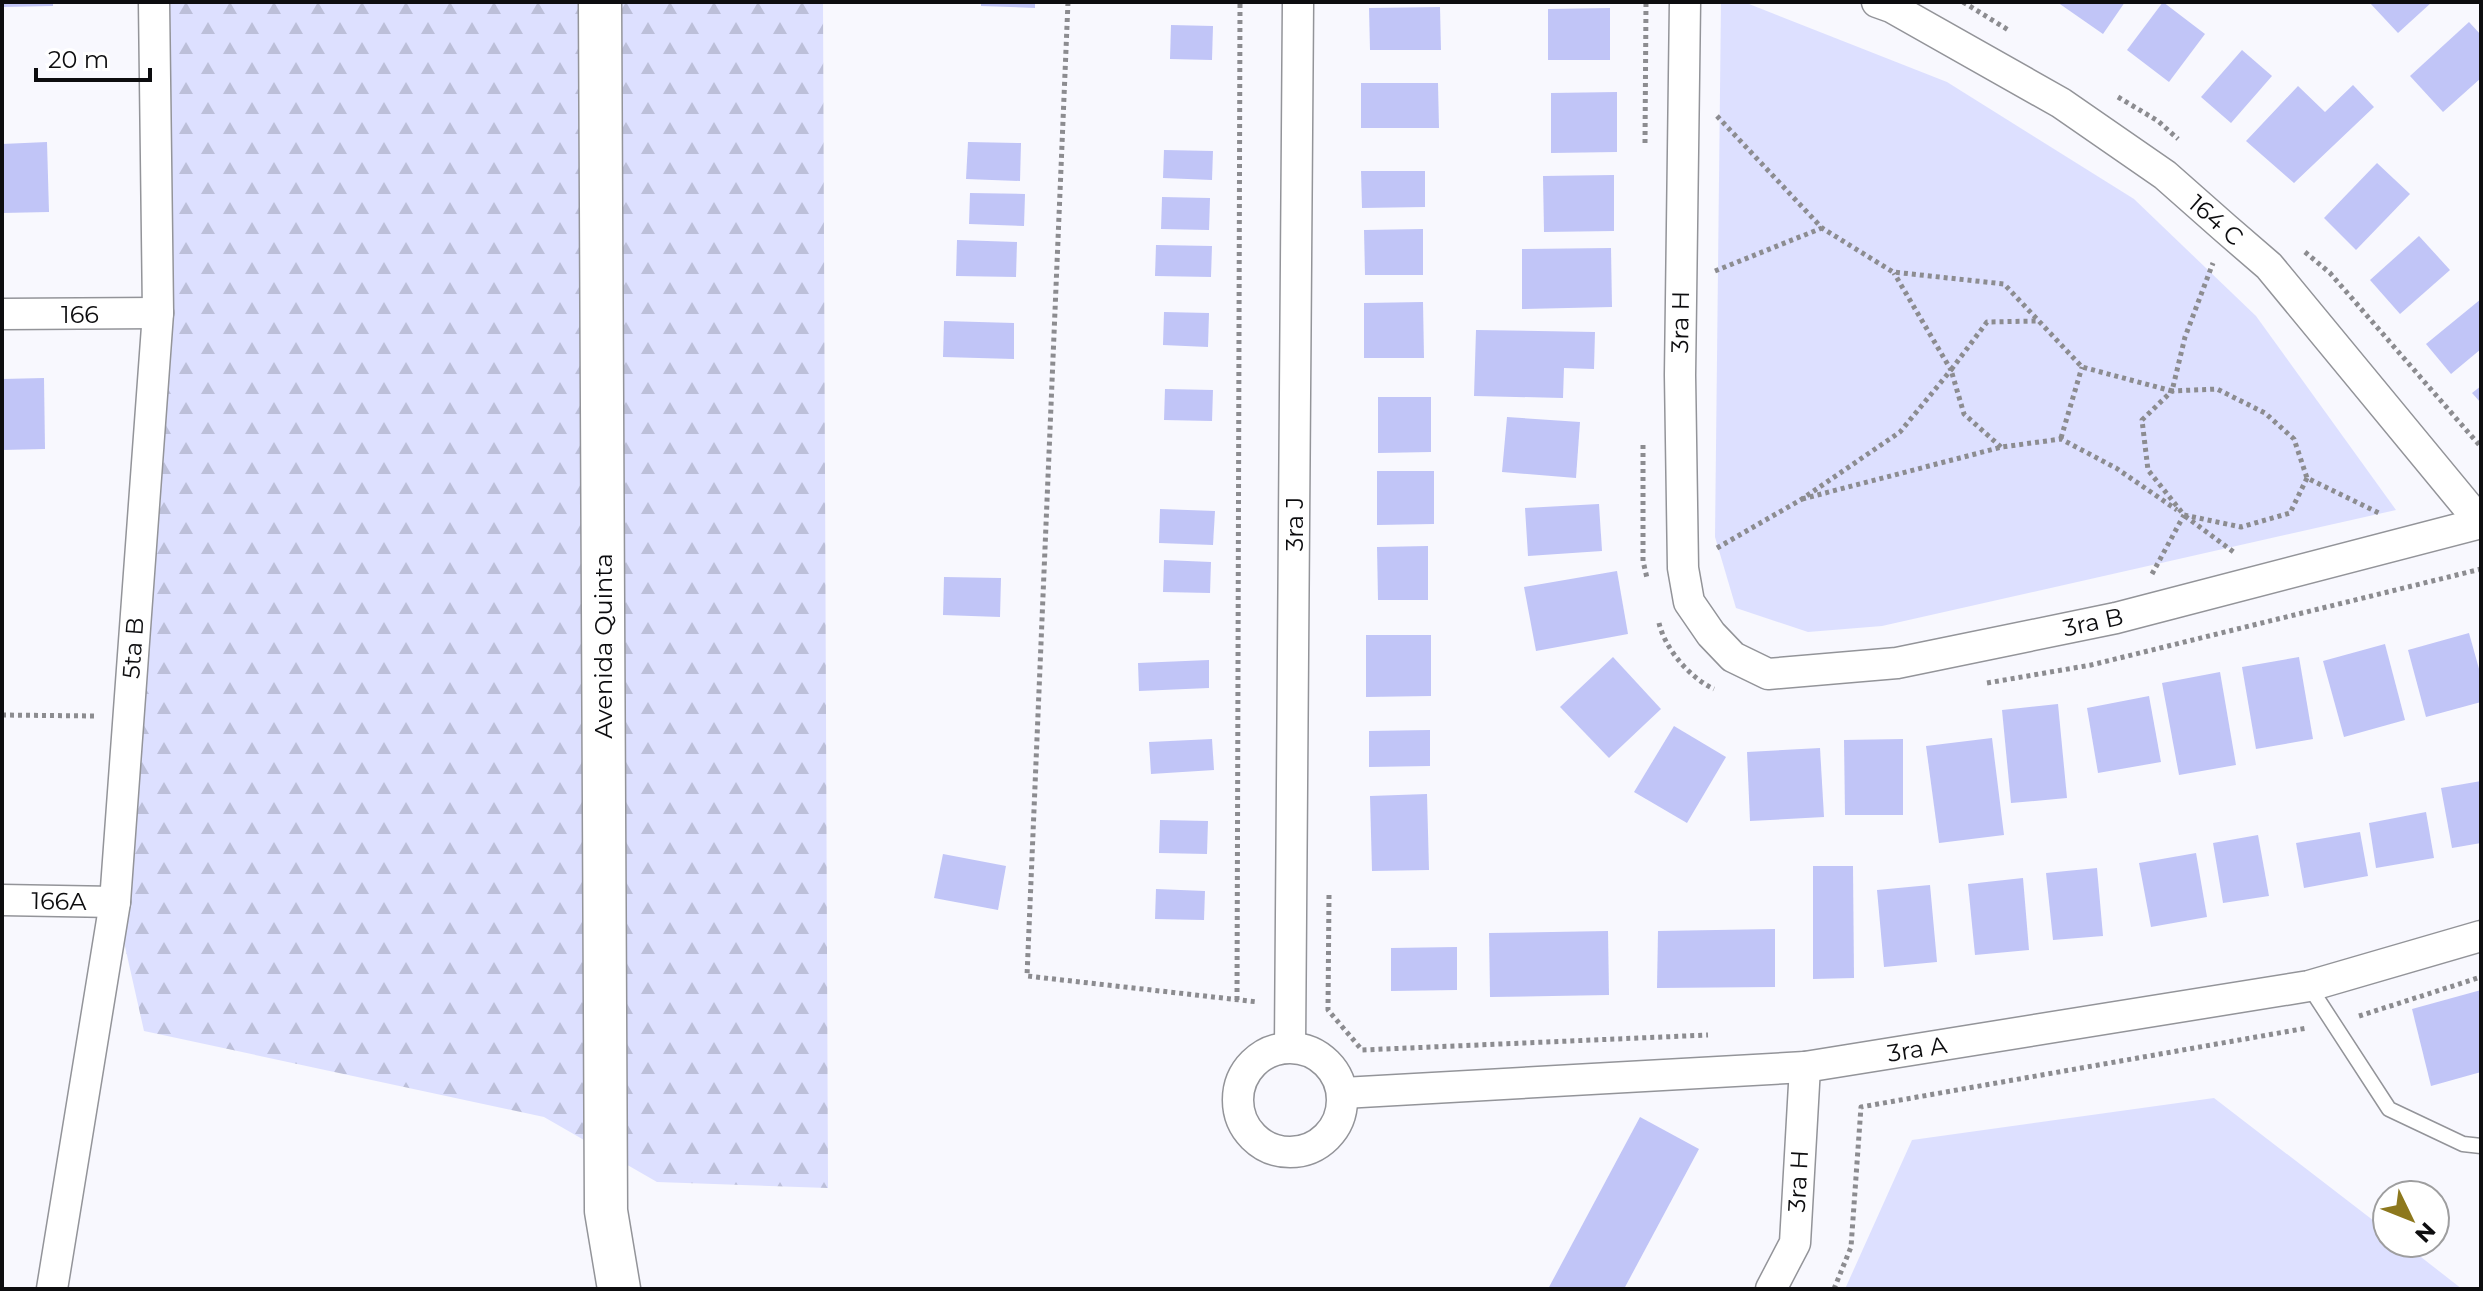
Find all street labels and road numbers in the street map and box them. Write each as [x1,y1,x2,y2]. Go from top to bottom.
street label: 164 C [2183,189,2249,251]
street label: 3ra H [1665,291,1695,353]
street label: 166 [61,300,99,329]
street label: 3ra J [1280,497,1309,551]
street label: Avenida Quinta [589,553,618,739]
street label: 3ra B [2060,602,2126,642]
street label: 5ta B [116,616,150,680]
street label: 166A [31,886,88,916]
street label: 3ra A [1885,1030,1950,1068]
street label: 3ra H [1782,1149,1814,1213]

